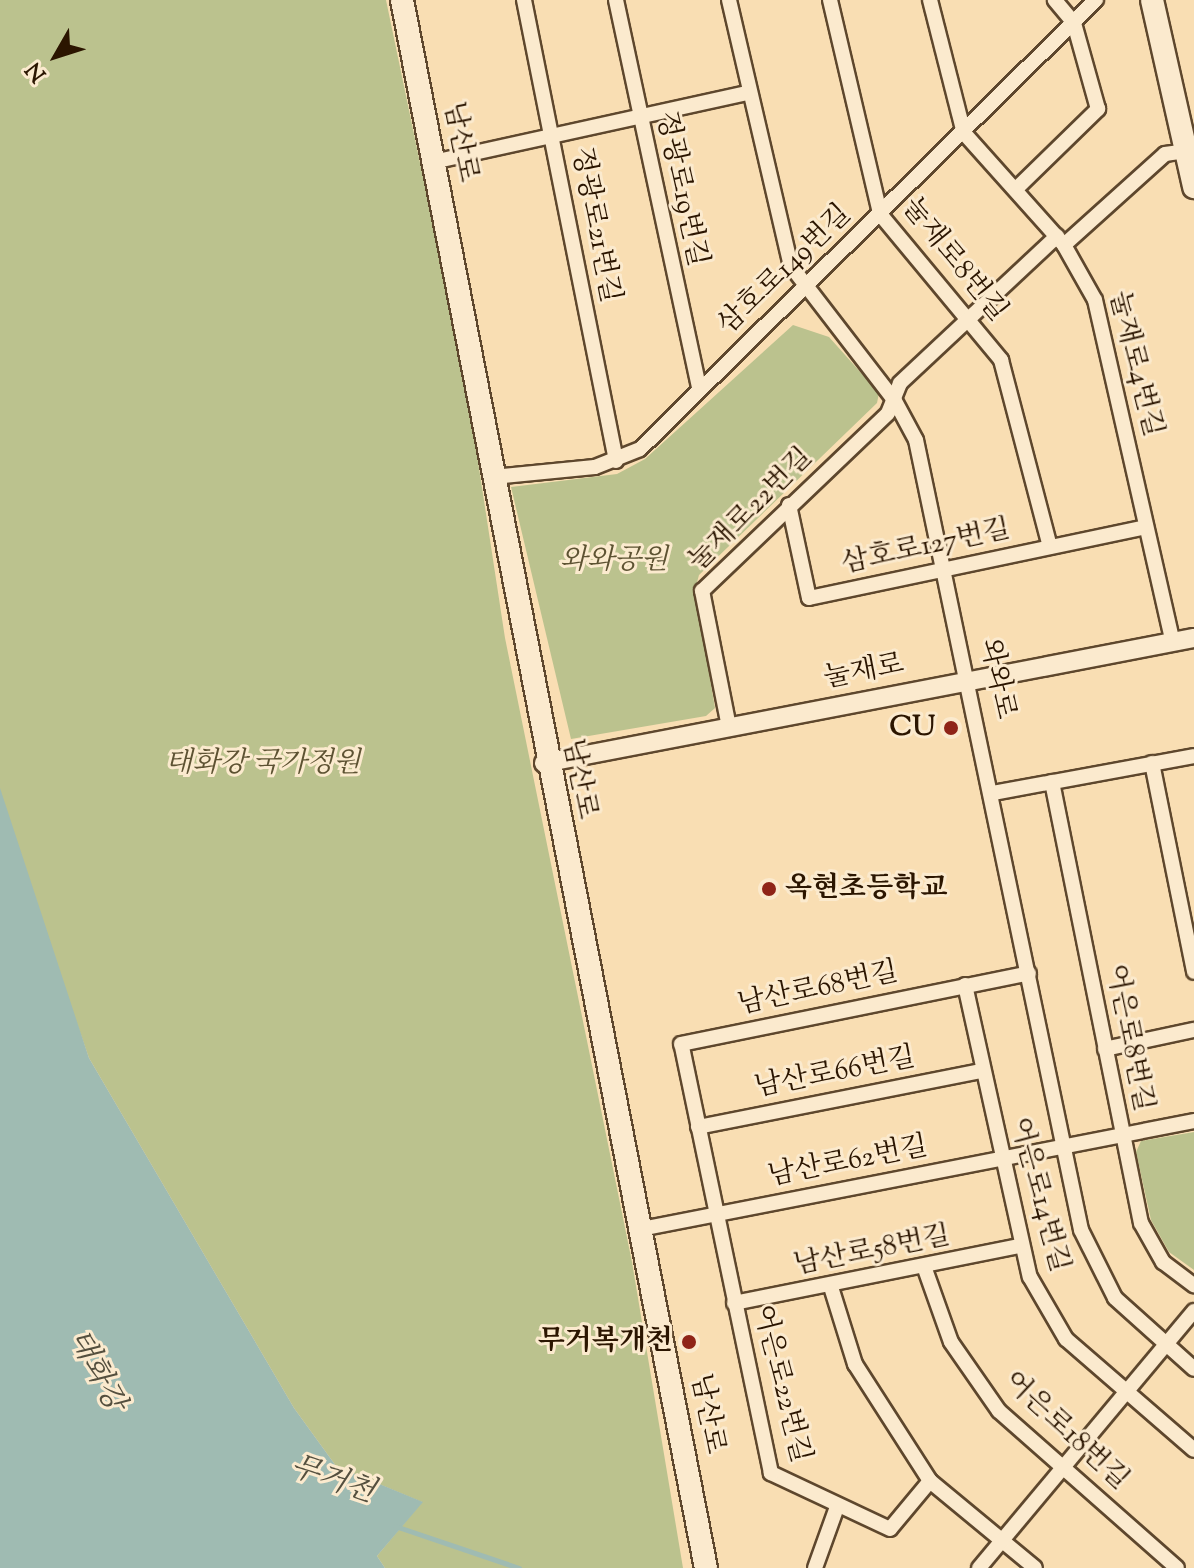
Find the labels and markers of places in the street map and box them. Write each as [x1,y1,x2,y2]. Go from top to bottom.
place label: CU [890,711,935,745]
marker: CU [942,719,960,737]
place label: 옥현초등학교 [785,872,947,906]
marker: 옥현초등학교 [760,880,778,898]
place label: 무거복개천 [538,1325,673,1359]
marker: 무거복개천 [680,1333,698,1351]

